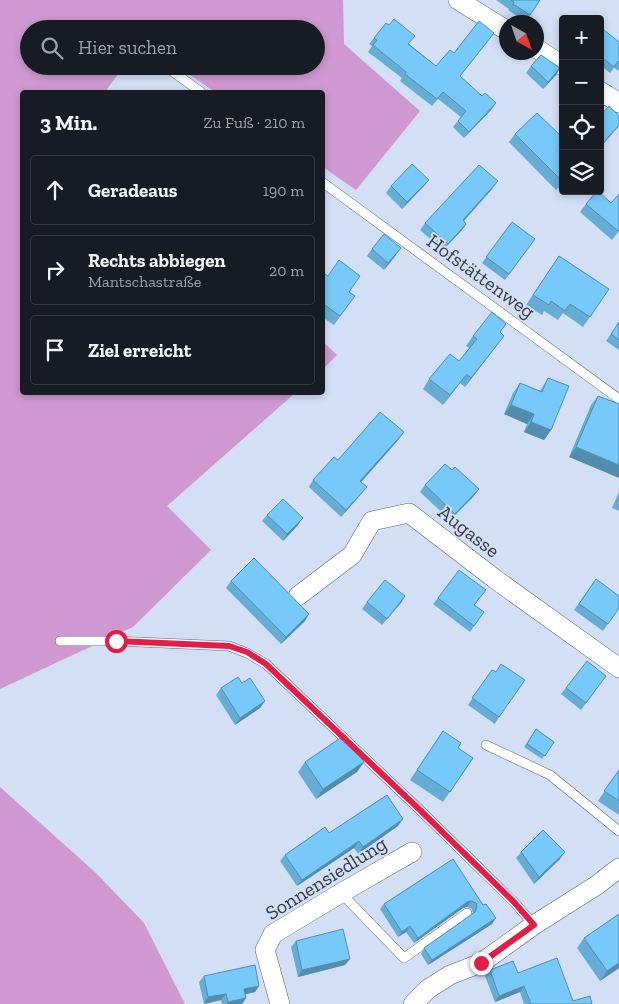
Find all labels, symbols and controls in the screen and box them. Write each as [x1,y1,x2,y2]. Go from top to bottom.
north arrow [499,15,544,60]
map controls [559,15,604,195]
button: + [559,15,604,60]
search box [20,20,325,75]
icon: search [38,34,66,62]
text: Hier suchen [78,36,177,59]
button: − [559,60,604,105]
button: locate [559,105,604,150]
text: 3 Min. [40,110,97,135]
text: Zu Fuß · 210 m [203,113,305,132]
button: layers [559,150,604,195]
icon: ahead [41,176,69,204]
text: Geradeaus [88,179,178,202]
text: 190 m [263,181,304,200]
street label: Hofstättenweg [422,229,540,323]
text: Rechts abbiegen [88,249,226,272]
icon: right [41,256,69,284]
text: 20 m [269,261,304,280]
text: Mantschastraße [88,272,201,291]
icon: arrive [41,336,69,364]
text: Ziel erreicht [88,339,191,362]
street label: Augasse [433,500,505,562]
route start [105,630,128,653]
street label: Sonnensiedlung [261,831,391,925]
route end [470,952,493,975]

